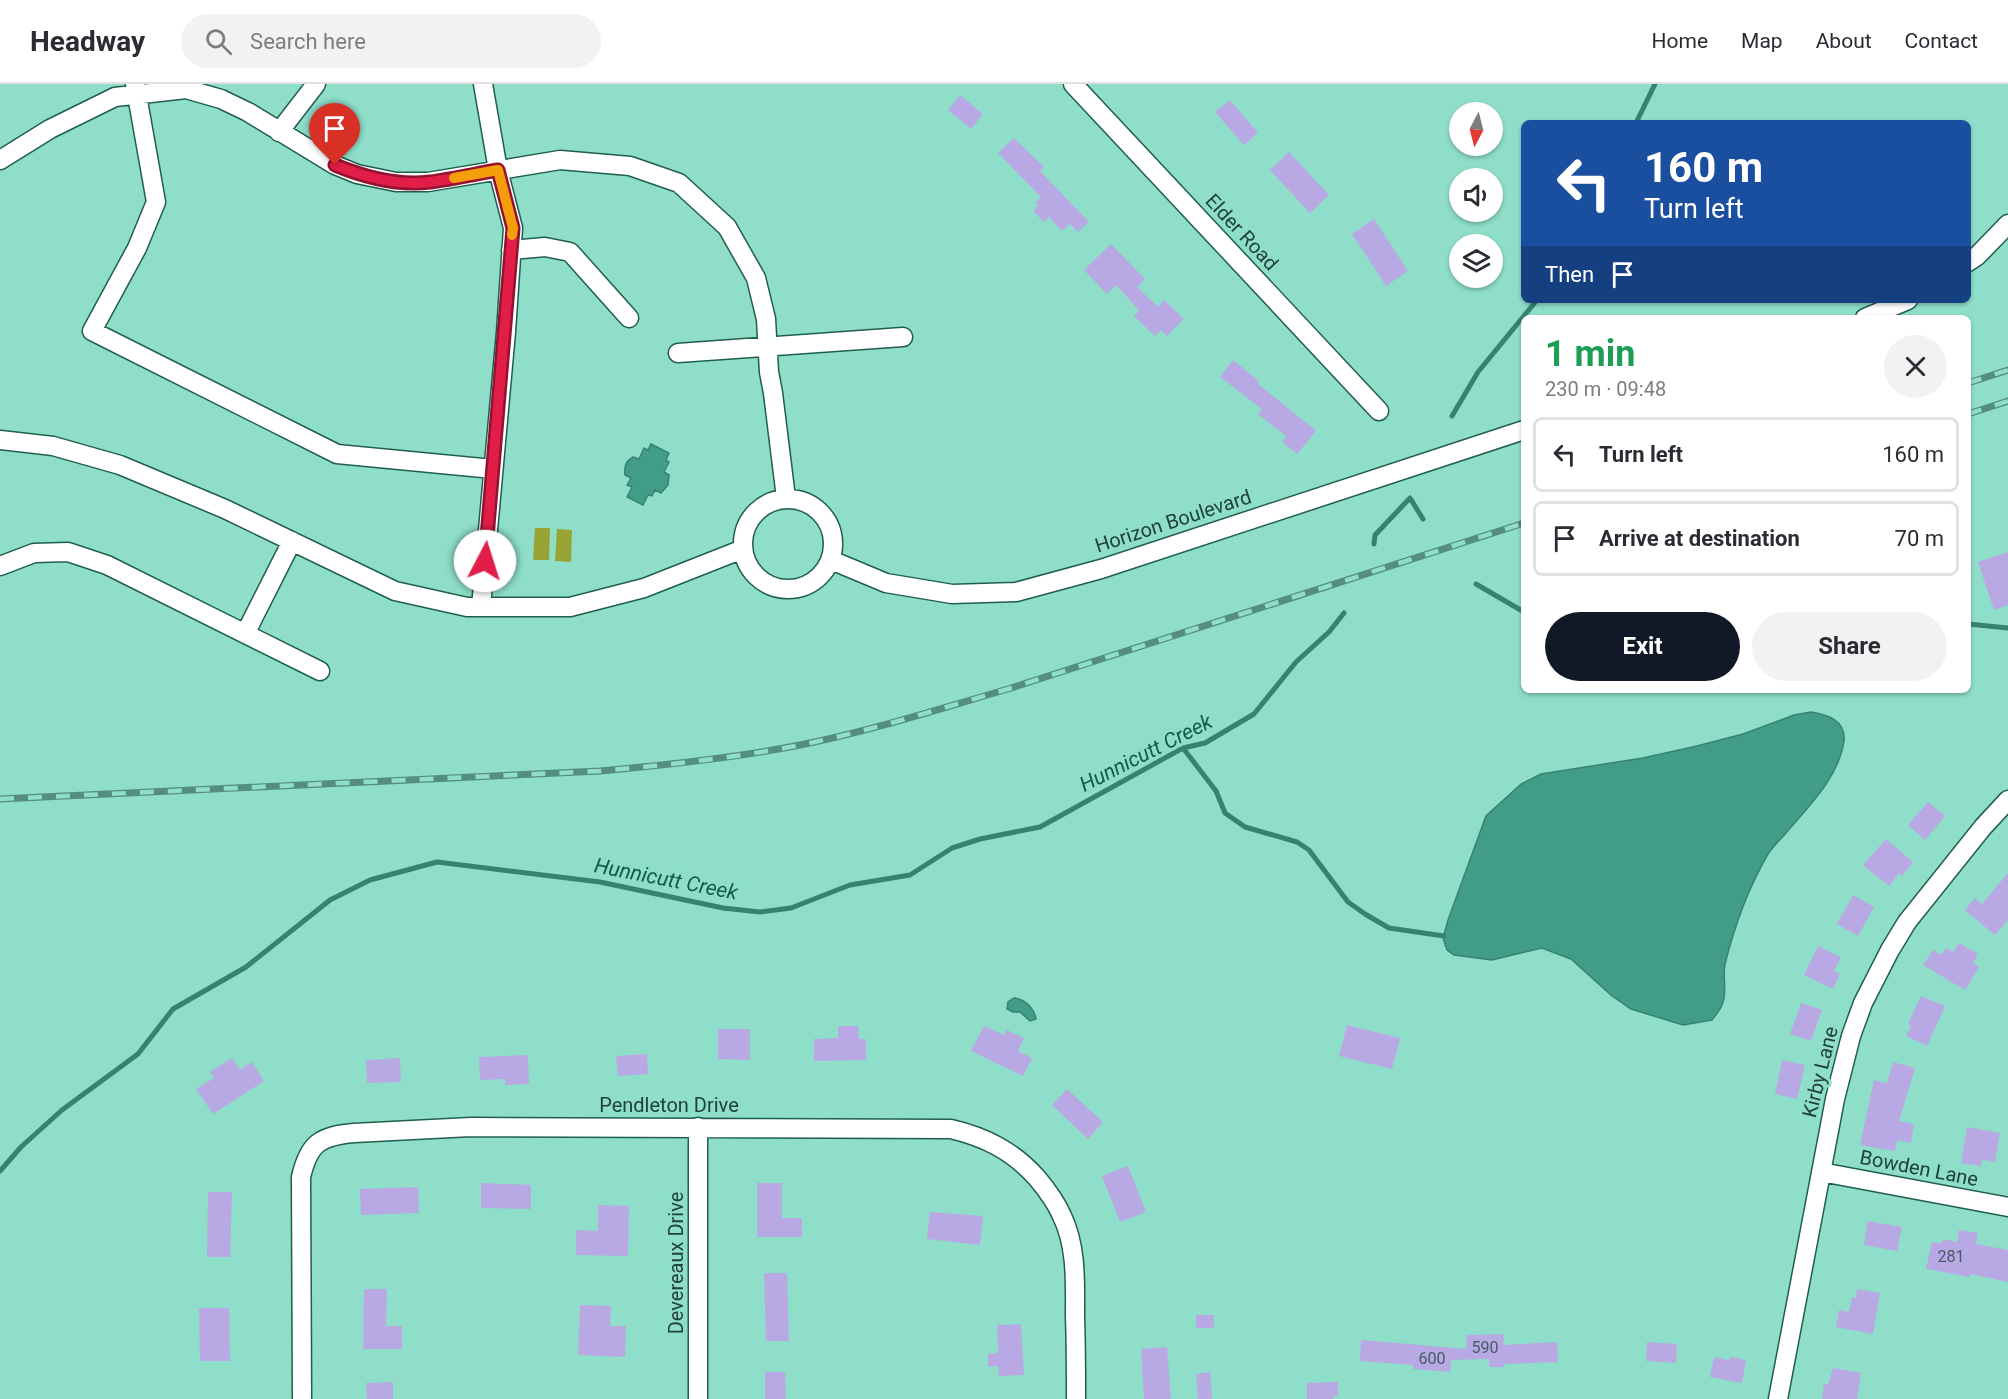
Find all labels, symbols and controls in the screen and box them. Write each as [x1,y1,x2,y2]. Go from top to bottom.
search box [181,14,601,68]
text: Headway [30,25,145,58]
icon: search [202,25,235,58]
text: Search here [250,29,366,54]
text: Home [1652,29,1708,53]
text: Map [1741,29,1783,53]
text: About [1816,29,1872,53]
text: Contact [1905,29,1978,53]
north arrow [1449,102,1503,156]
map controls [1449,102,1503,288]
pin [309,103,360,165]
icon: arrive [318,112,351,145]
text: 160 m [1644,143,1763,192]
icon: left [1545,144,1623,222]
button: sound [1449,168,1503,222]
street label: Elder Road [1201,189,1283,275]
text: Turn left [1644,193,1744,225]
button: layers [1449,234,1503,288]
icon: arrive [1606,258,1639,291]
text: Then [1545,262,1594,287]
text: 1 min [1545,333,1636,375]
button: close [1884,335,1947,398]
text: 230 m · 09:48 [1545,377,1666,401]
icon: left [1548,438,1581,471]
text: Turn left [1599,442,1683,467]
text: 160 m [1882,442,1944,467]
street label: Horizon Boulevard [1092,484,1254,558]
icon: arrive [1548,522,1581,555]
text: Arrive at destination [1599,526,1800,551]
text: 70 m [1895,526,1944,551]
position arrow [453,529,517,593]
button: Exit [1545,612,1740,681]
button: Share [1752,612,1947,681]
water label: Hunnicutt Creek [1076,709,1217,797]
water label: Hunnicutt Creek [592,853,740,905]
street label: Kirby Lane [1797,1024,1843,1120]
street label: Pendleton Drive [599,1093,739,1117]
street label: Bowden Lane [1858,1145,1980,1191]
street label: Devereaux Drive [664,1192,688,1334]
house number: 281 [1938,1247,1964,1266]
house number: 590 [1472,1338,1498,1357]
house number: 600 [1419,1349,1445,1368]

